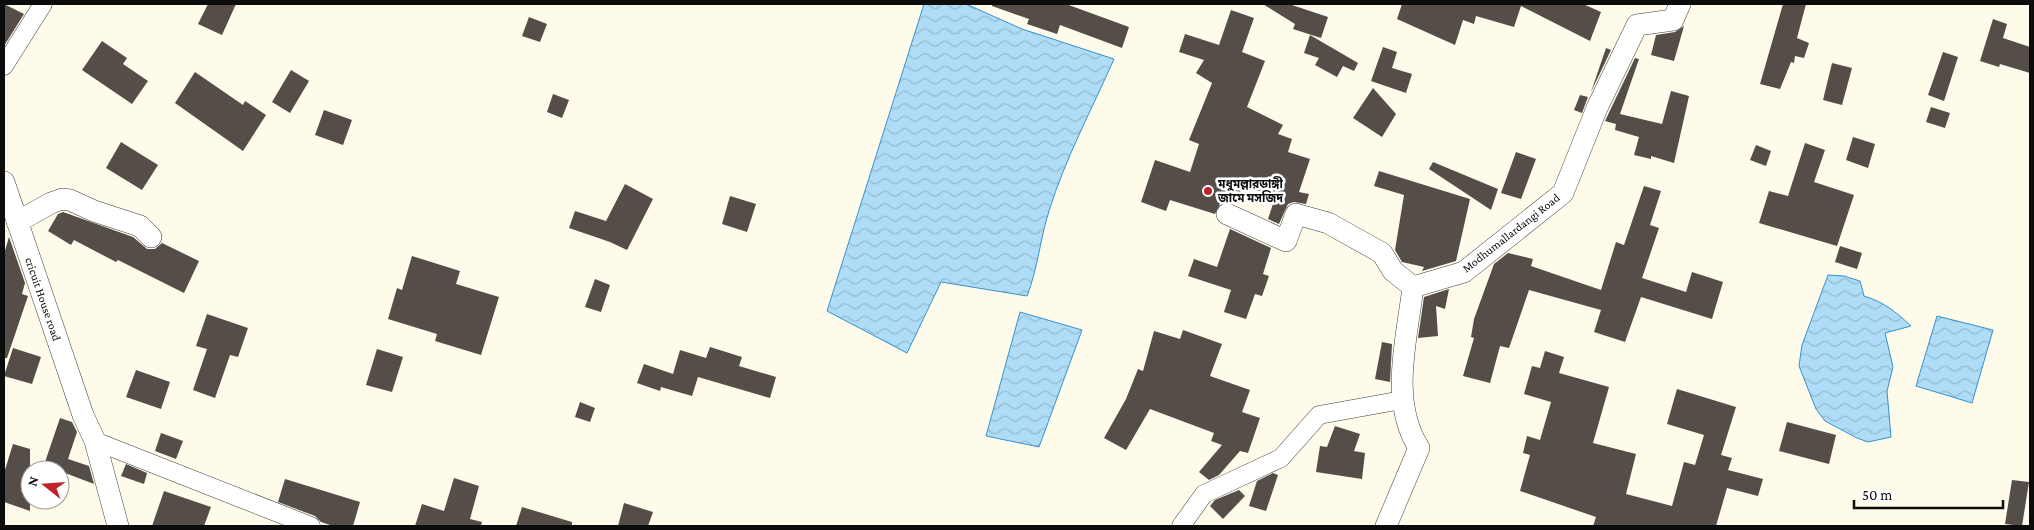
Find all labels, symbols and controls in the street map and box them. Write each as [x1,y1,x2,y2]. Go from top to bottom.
place label: মধুমল্লারডাঙ্গী জামে মসজিদ [1217,176,1284,205]
marker: মধুমল্লারডাঙ্গী জামে মসজিদ [1202,185,1214,197]
street label: Modhumallardangi Road [1459,190,1563,275]
street label: cricuit House road [22,255,64,343]
north arrow [20,460,70,510]
text: N [24,474,42,488]
scale bar [1854,478,2003,510]
text: 50 m [1862,487,1892,503]

